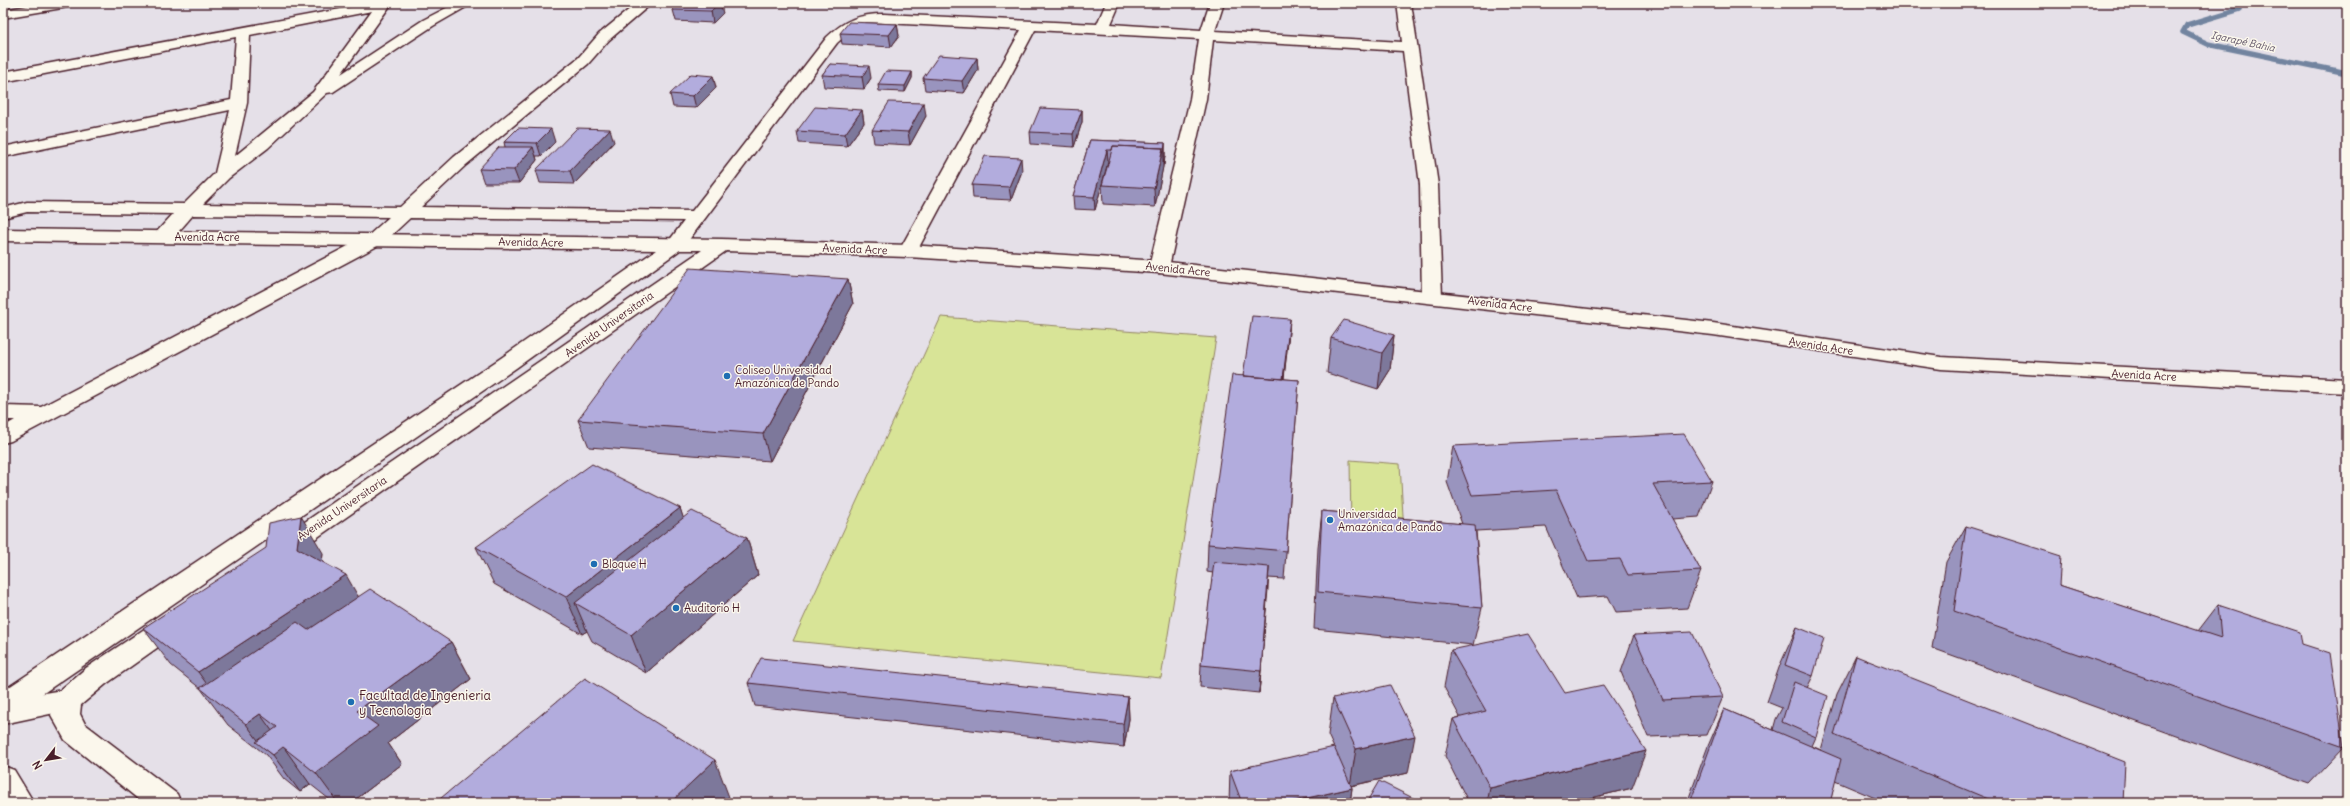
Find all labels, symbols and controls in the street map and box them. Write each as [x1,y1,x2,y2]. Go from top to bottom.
water label: Igarapé Bahia [2210,28,2277,55]
street label: Avenida Acre [174,230,240,244]
street label: Avenida Acre [498,234,564,250]
street label: Avenida Acre [822,241,888,257]
street label: Avenida Acre [1145,259,1211,279]
street label: Avenida Universitaria [562,288,656,360]
street label: Avenida Acre [1467,293,1533,315]
street label: Avenida Acre [1788,334,1854,358]
place label: Coliseo Universidad Amazónica de Pando [735,363,839,390]
street label: Avenida Acre [2111,366,2177,384]
marker: Coliseo Universidad Amazónica de Pando [722,371,732,381]
street label: Avenida Universitaria [294,473,390,543]
place label: Universidad Amazónica de Pando [1338,507,1442,534]
marker: Universidad Amazónica de Pando [1325,515,1335,525]
place label: Bloque H [602,557,647,571]
marker: Bloque H [589,559,599,569]
place label: Auditorio H [684,601,740,615]
marker: Auditorio H [671,603,681,613]
place label: Facultad de Ingenieria y Tecnologia [359,687,491,719]
marker: Facultad de Ingenieria y Tecnologia [346,697,356,707]
north arrow [26,740,66,780]
text: N [29,758,45,772]

